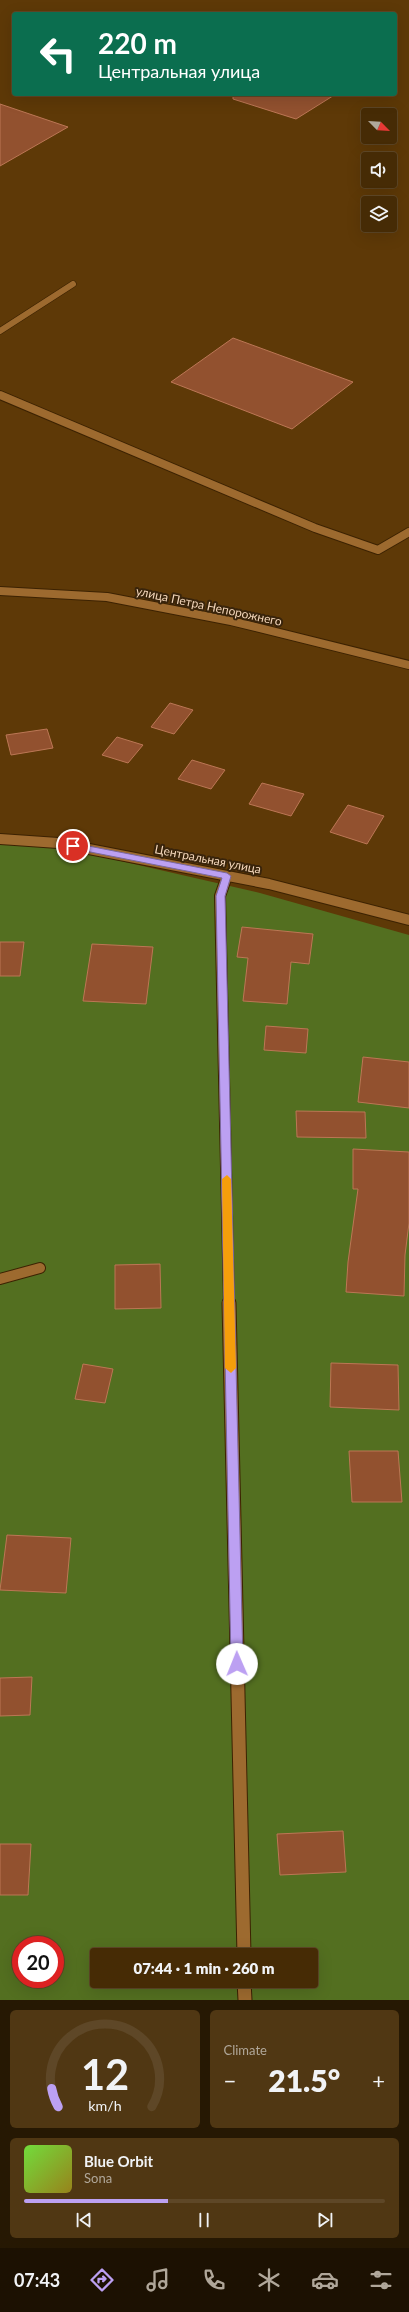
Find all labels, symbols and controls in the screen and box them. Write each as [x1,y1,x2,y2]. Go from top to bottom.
text: 220 m [98,26,177,60]
icon: left [32,28,84,80]
text: Центральная улица [98,60,260,82]
north arrow [361,108,397,144]
map controls [361,108,397,232]
button: sound [361,152,397,188]
button: layers [361,196,397,232]
street label: улица Петра Непорожнего [135,583,283,629]
pin [56,829,90,863]
icon: arrive [62,835,84,857]
street label: Центральная улица [154,841,263,877]
position arrow [216,1643,258,1685]
speed limit sign: 20 [12,1936,64,1988]
text: 07:44 · 1 min · 260 m [133,1959,275,1977]
text: Climate [224,2042,267,2058]
text: 12 [81,2049,129,2099]
text: 21.5° [268,2062,340,2098]
text: − [224,2067,236,2094]
text: + [372,2067,385,2094]
text: km/h [88,2097,121,2114]
text: Blue Orbit [84,2152,153,2170]
text: Sona [84,2170,112,2186]
icon: previous [73,2209,95,2231]
icon: pause [193,2209,215,2231]
icon: next [314,2209,336,2231]
icon: directions [88,2266,116,2294]
icon: music [144,2266,172,2294]
icon: phone [200,2266,228,2294]
icon: climate [255,2266,283,2294]
icon: car [311,2266,339,2294]
icon: filters [367,2266,395,2294]
text: 07:43 [14,2269,60,2291]

